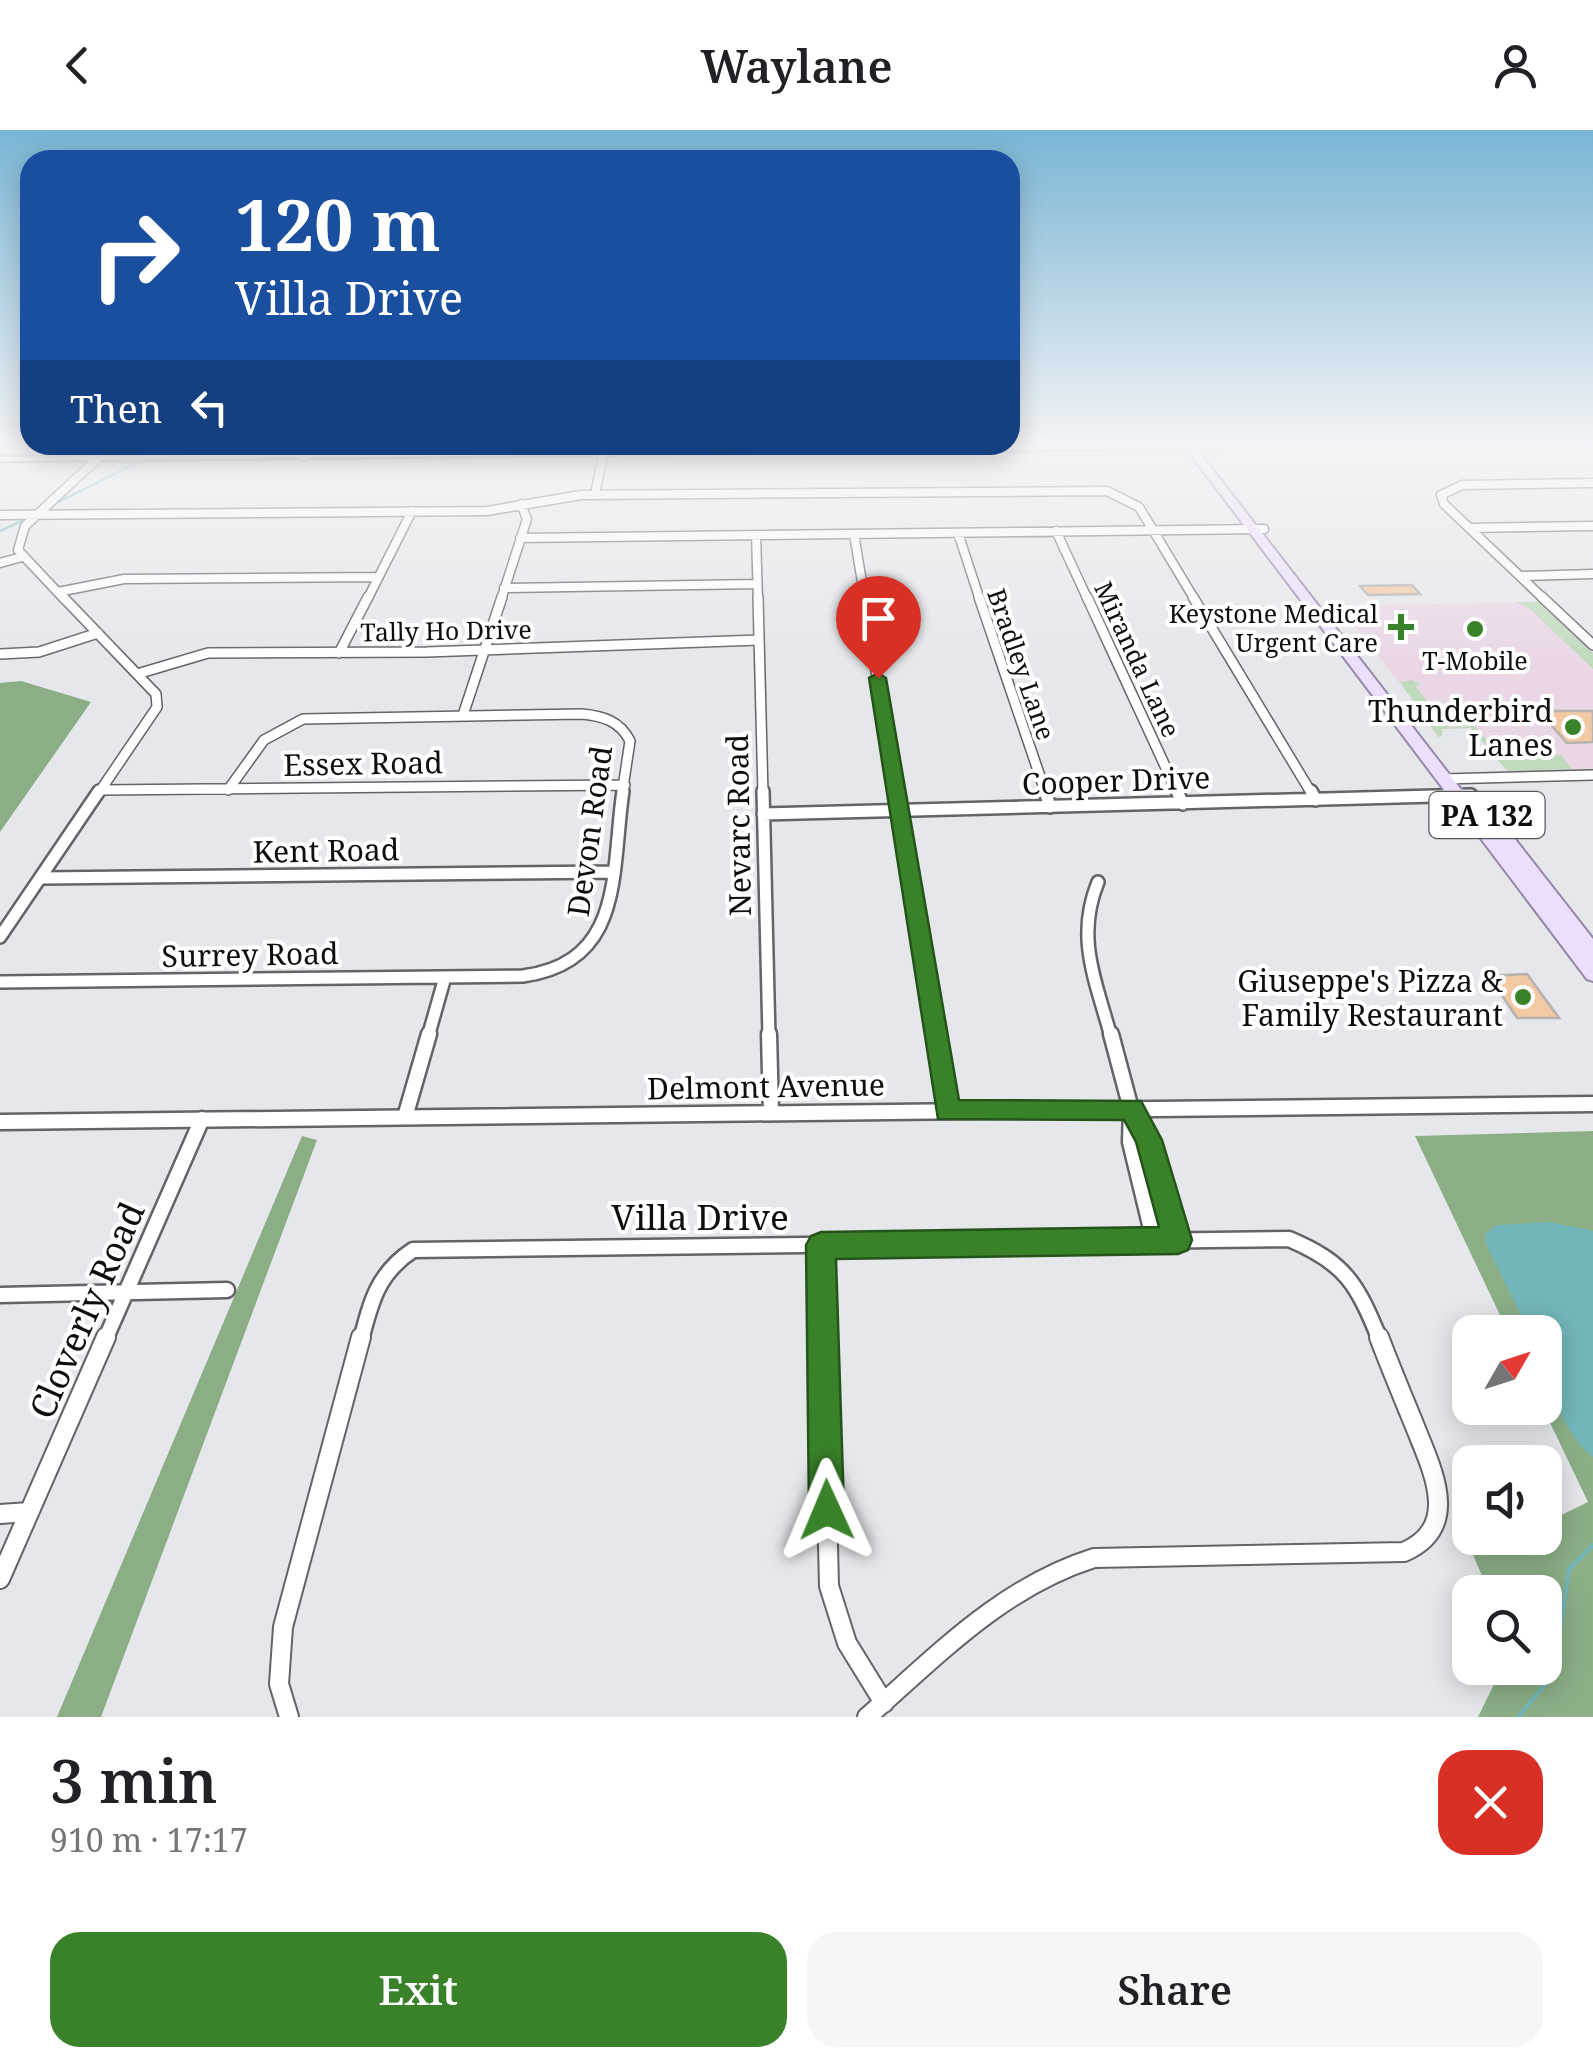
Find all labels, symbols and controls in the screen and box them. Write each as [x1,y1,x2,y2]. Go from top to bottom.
text: Waylane [700,35,893,96]
icon: back [50,38,105,93]
icon: person [1488,38,1543,93]
text: 120 m [235,176,441,272]
icon: right [70,190,200,320]
text: Villa Drive [235,267,463,328]
icon: left [182,380,237,435]
text: Then [70,382,162,434]
pin [836,576,921,679]
street label: Miranda Lane [1087,576,1189,742]
street label: Bradley Lane [980,584,1064,744]
icon: arrive [851,591,906,646]
place label: Keystone Medical Urgent Care [1169,596,1378,659]
street label: Tally Ho Drive [360,612,532,648]
marker: Keystone Medical Urgent Care [1388,614,1414,640]
marker: T-Mobile [1464,618,1486,640]
place label: T-Mobile [1422,643,1528,677]
place label: Thunderbird Lanes [1368,690,1553,765]
marker: Thunderbird Lanes [1562,716,1584,738]
street label: Nevarc Road [716,734,760,916]
street label: Essex Road [283,741,443,785]
street label: Devon Road [557,743,621,919]
street label: Cooper Drive [1021,756,1211,804]
road number: PA 132 [1430,792,1544,838]
street label: Kent Road [252,828,400,872]
street label: Surrey Road [161,932,339,976]
place label: Giuseppe's Pizza & Family Restaurant [1237,960,1503,1035]
marker: Giuseppe's Pizza & Family Restaurant [1512,986,1534,1008]
street label: Delmont Avenue [647,1063,885,1109]
street label: Villa Drive [611,1193,789,1240]
street label: Cloverly Road [17,1194,155,1426]
north arrow [1452,1315,1562,1425]
map controls [1452,1315,1562,1685]
button: sound [1452,1445,1562,1555]
position arrow [775,1458,879,1562]
button: search [1452,1575,1562,1685]
text: 3 min [50,1739,218,1821]
button: close [1438,1750,1543,1855]
text: 910 m · 17:17 [50,1818,248,1861]
button: Exit [50,1932,787,2047]
button: Share [807,1932,1543,2047]

